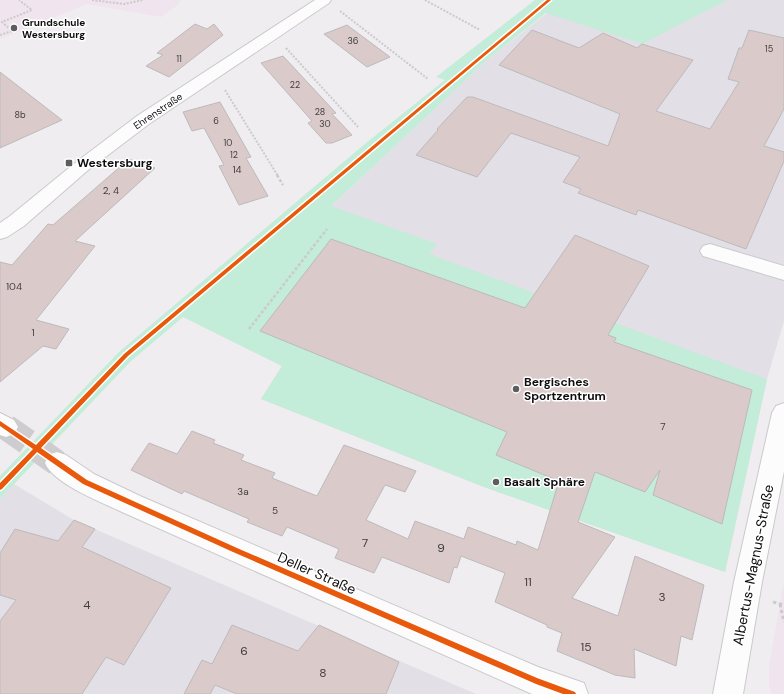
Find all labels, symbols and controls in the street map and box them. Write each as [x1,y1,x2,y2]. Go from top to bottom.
place label: Grundschule Westersburg [22,16,85,41]
marker: Grundschule Westersburg [9,23,19,33]
house number: 36 [348,35,359,47]
house number: 15 [765,43,773,55]
house number: 11 [176,53,182,65]
house number: 22 [290,79,300,91]
street label: Ehrenstraße [131,90,185,132]
house number: 28 [315,106,325,118]
house number: 8b [14,109,26,121]
house number: 6 [213,115,219,127]
house number: 30 [319,118,331,130]
house number: 10 [224,137,232,149]
house number: 12 [230,149,238,161]
place label: Westersburg [77,155,153,171]
marker: Westersburg [64,158,74,168]
house number: 14 [232,163,242,176]
house number: 2, 4 [103,184,119,197]
house number: 104 [6,280,22,293]
house number: 1 [31,326,35,339]
place label: Bergisches Sportzentrum [524,374,606,404]
marker: Bergisches Sportzentrum [511,384,521,394]
house number: 7 [660,420,666,433]
place label: Basalt Sphäre [504,474,585,490]
marker: Basalt Sphäre [491,477,501,487]
street label: Albertus-Magnus-Straße [729,483,777,647]
house number: 3a [237,485,249,498]
house number: 5 [272,504,278,517]
house number: 7 [362,535,368,551]
house number: 9 [437,540,445,556]
street label: Deller Straße [275,548,359,598]
house number: 11 [524,574,532,590]
house number: 3 [658,589,666,605]
house number: 4 [83,597,91,613]
house number: 15 [580,639,592,655]
house number: 6 [240,643,248,659]
house number: 8 [319,665,327,681]

